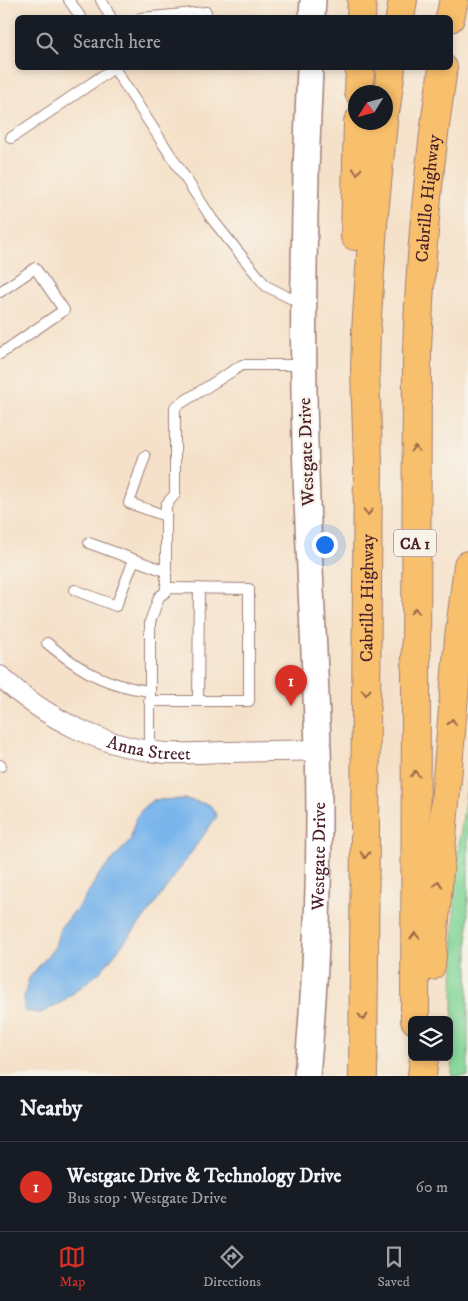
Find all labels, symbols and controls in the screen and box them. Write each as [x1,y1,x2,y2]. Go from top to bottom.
search box [15,15,453,70]
icon: search [33,29,61,57]
text: Search here [73,31,161,54]
north arrow [348,85,393,130]
street label: Cabrillo Highway [411,133,446,263]
one-way arrow [351,167,362,175]
street label: Westgate Drive [294,397,320,508]
one-way arrow [410,444,420,452]
one-way arrow [363,508,373,516]
road number: CA 1 [394,530,436,556]
your location [312,532,338,558]
street label: Cabrillo Highway [356,533,379,662]
one-way arrow [410,607,420,614]
pin: 1 [275,665,307,706]
one-way arrow [361,688,371,696]
one-way arrow [446,718,457,726]
street label: Anna Street [104,732,191,765]
one-way arrow [410,769,420,777]
street label: Westgate Drive [307,802,331,912]
one-way arrow [360,851,370,859]
one-way arrow [432,880,443,888]
one-way arrow [410,932,420,940]
one-way arrow [358,1014,368,1021]
map controls [408,1016,453,1061]
button: layers [408,1016,453,1061]
text: Nearby [20,1096,82,1122]
text: Westgate Drive & Technology Drive [67,1165,341,1188]
text: 1 [33,1177,39,1197]
text: 60 m [416,1177,448,1197]
text: Bus stop · Westgate Drive [67,1188,227,1208]
tab: Map [58,1243,86,1291]
tab: Directions [203,1243,261,1291]
tab: Saved [378,1243,410,1291]

